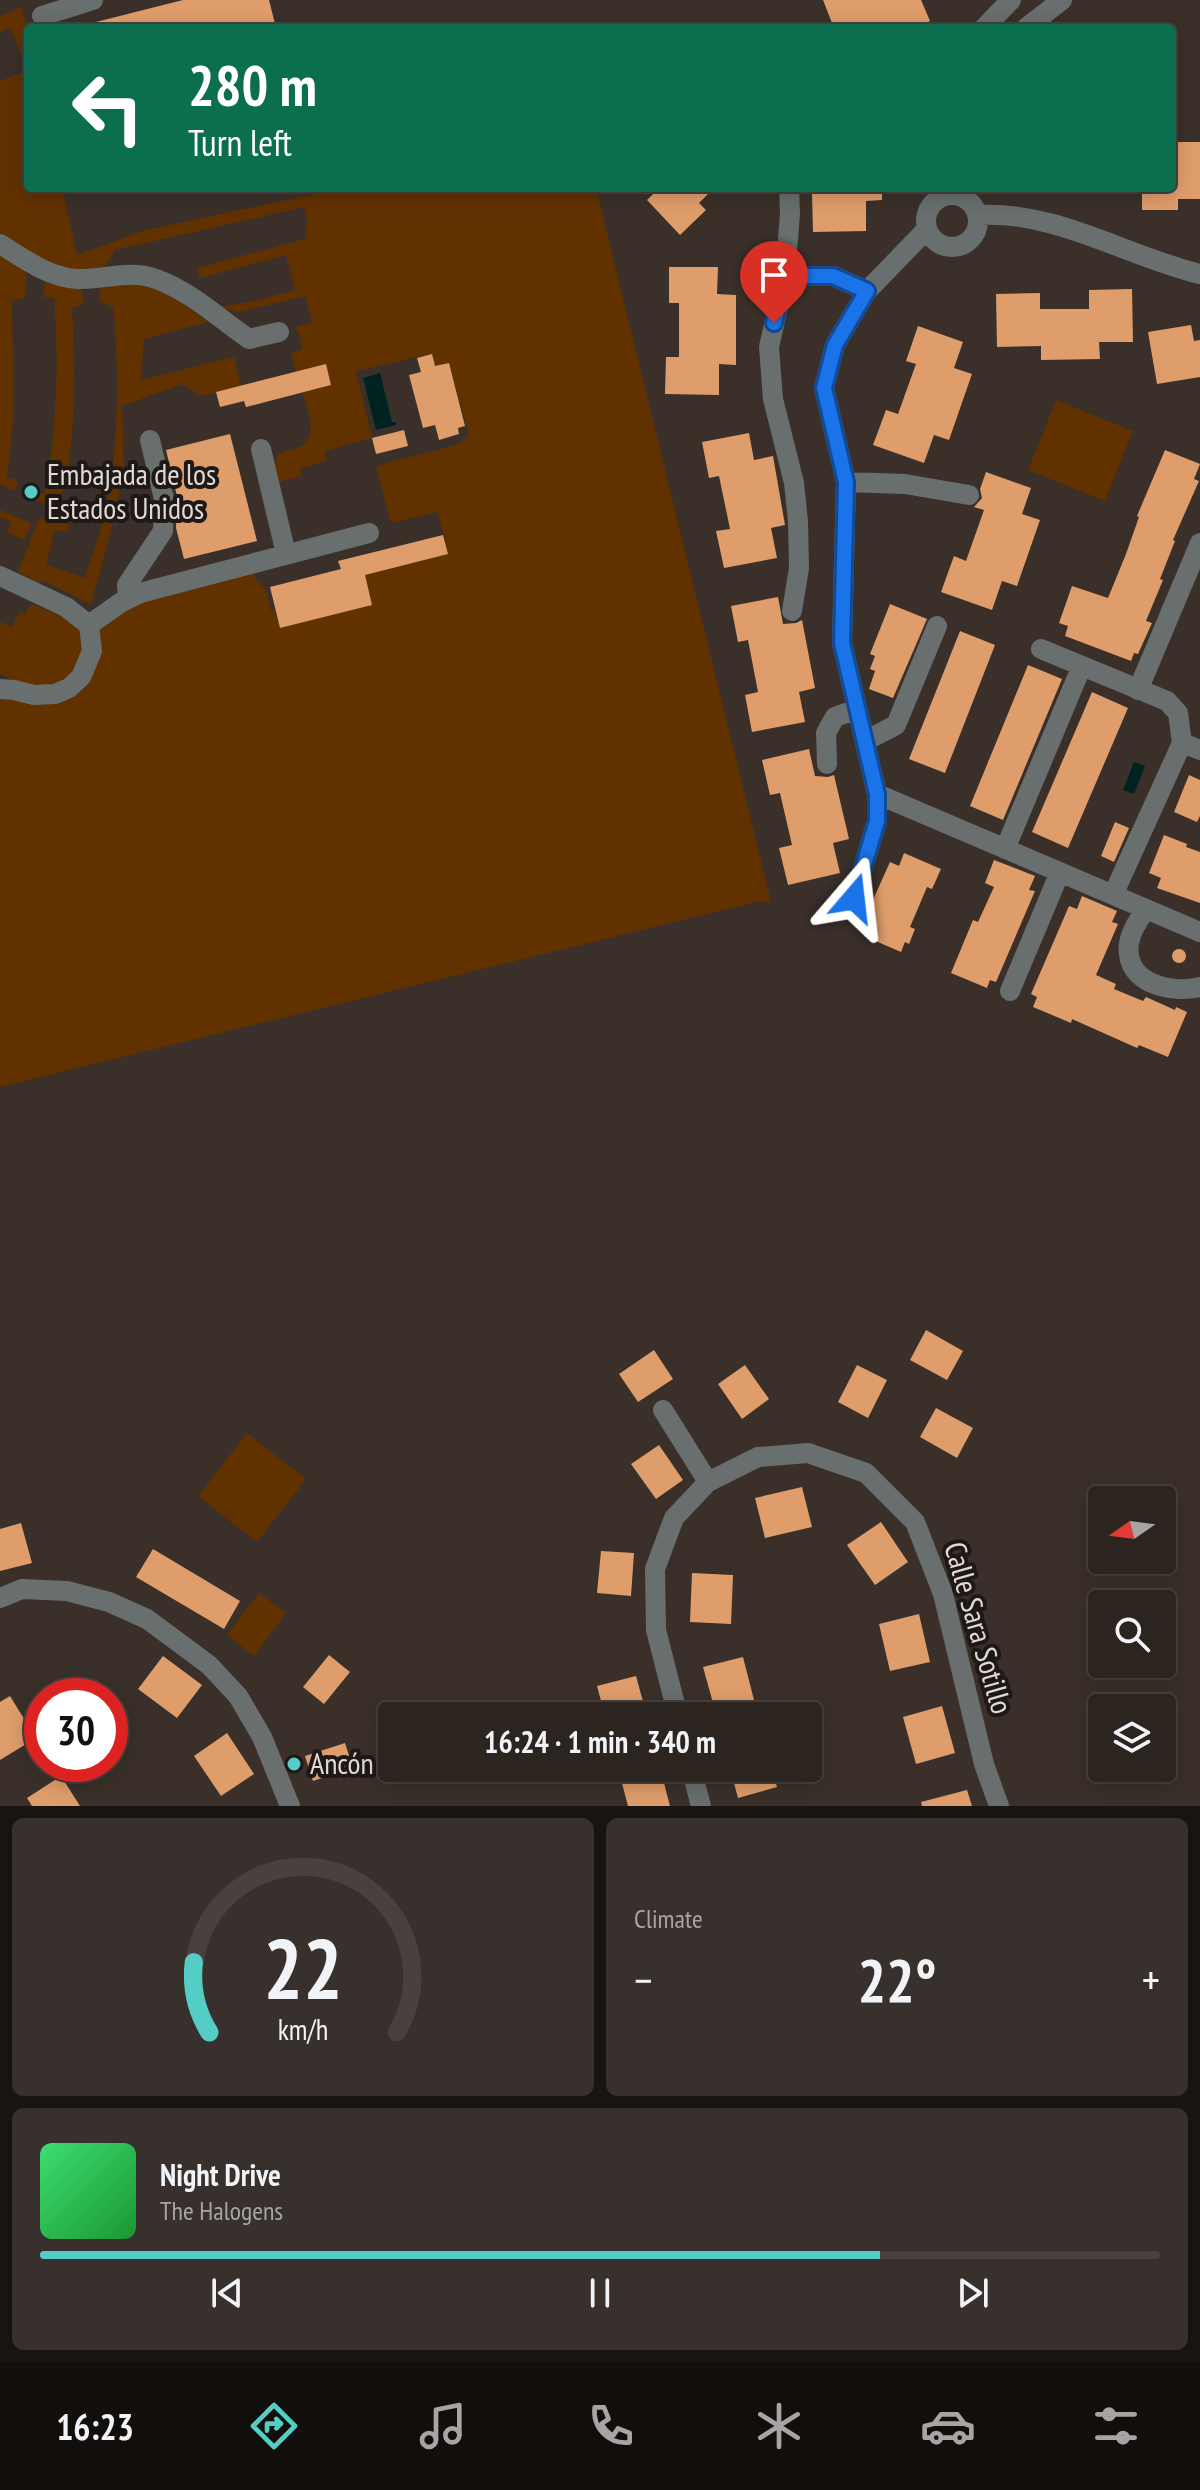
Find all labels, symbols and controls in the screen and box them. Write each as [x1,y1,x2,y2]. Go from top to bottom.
text: 280 m [188,49,317,121]
icon: left [56,56,160,160]
text: Turn left [188,119,292,166]
pin [740,241,808,323]
icon: arrive [752,253,796,297]
place label: Embajada de los Estados Unidos [47,454,216,527]
marker: Embajada de los Estados Unidos [22,483,40,501]
position arrow [812,856,896,940]
north arrow [1088,1486,1176,1574]
map controls [1088,1486,1176,1782]
street label: Calle Sara Sotillo [936,1537,1023,1718]
button: search [1088,1590,1176,1678]
speed limit sign: 30 [24,1678,128,1782]
button: layers [1088,1694,1176,1782]
text: 16:24 · 1 min · 340 m [484,1722,716,1761]
place label: Ancón [310,1743,374,1782]
marker: Ancón [285,1755,303,1773]
text: Climate [634,1902,703,1935]
text: 22 [263,1914,343,2022]
text: 22° [857,1941,937,2019]
text: − [634,1951,652,2008]
text: + [1142,1951,1160,2008]
text: km/h [278,2011,328,2048]
text: Night Drive [160,2155,281,2194]
text: The Halogens [160,2194,283,2227]
icon: previous [205,2271,249,2315]
icon: pause [578,2271,622,2315]
icon: next [951,2271,995,2315]
icon: directions [246,2398,302,2454]
icon: music [415,2398,471,2454]
icon: phone [583,2398,639,2454]
icon: climate [751,2398,807,2454]
icon: car [920,2398,976,2454]
icon: filters [1088,2398,1144,2454]
text: 16:23 [56,2403,134,2450]

